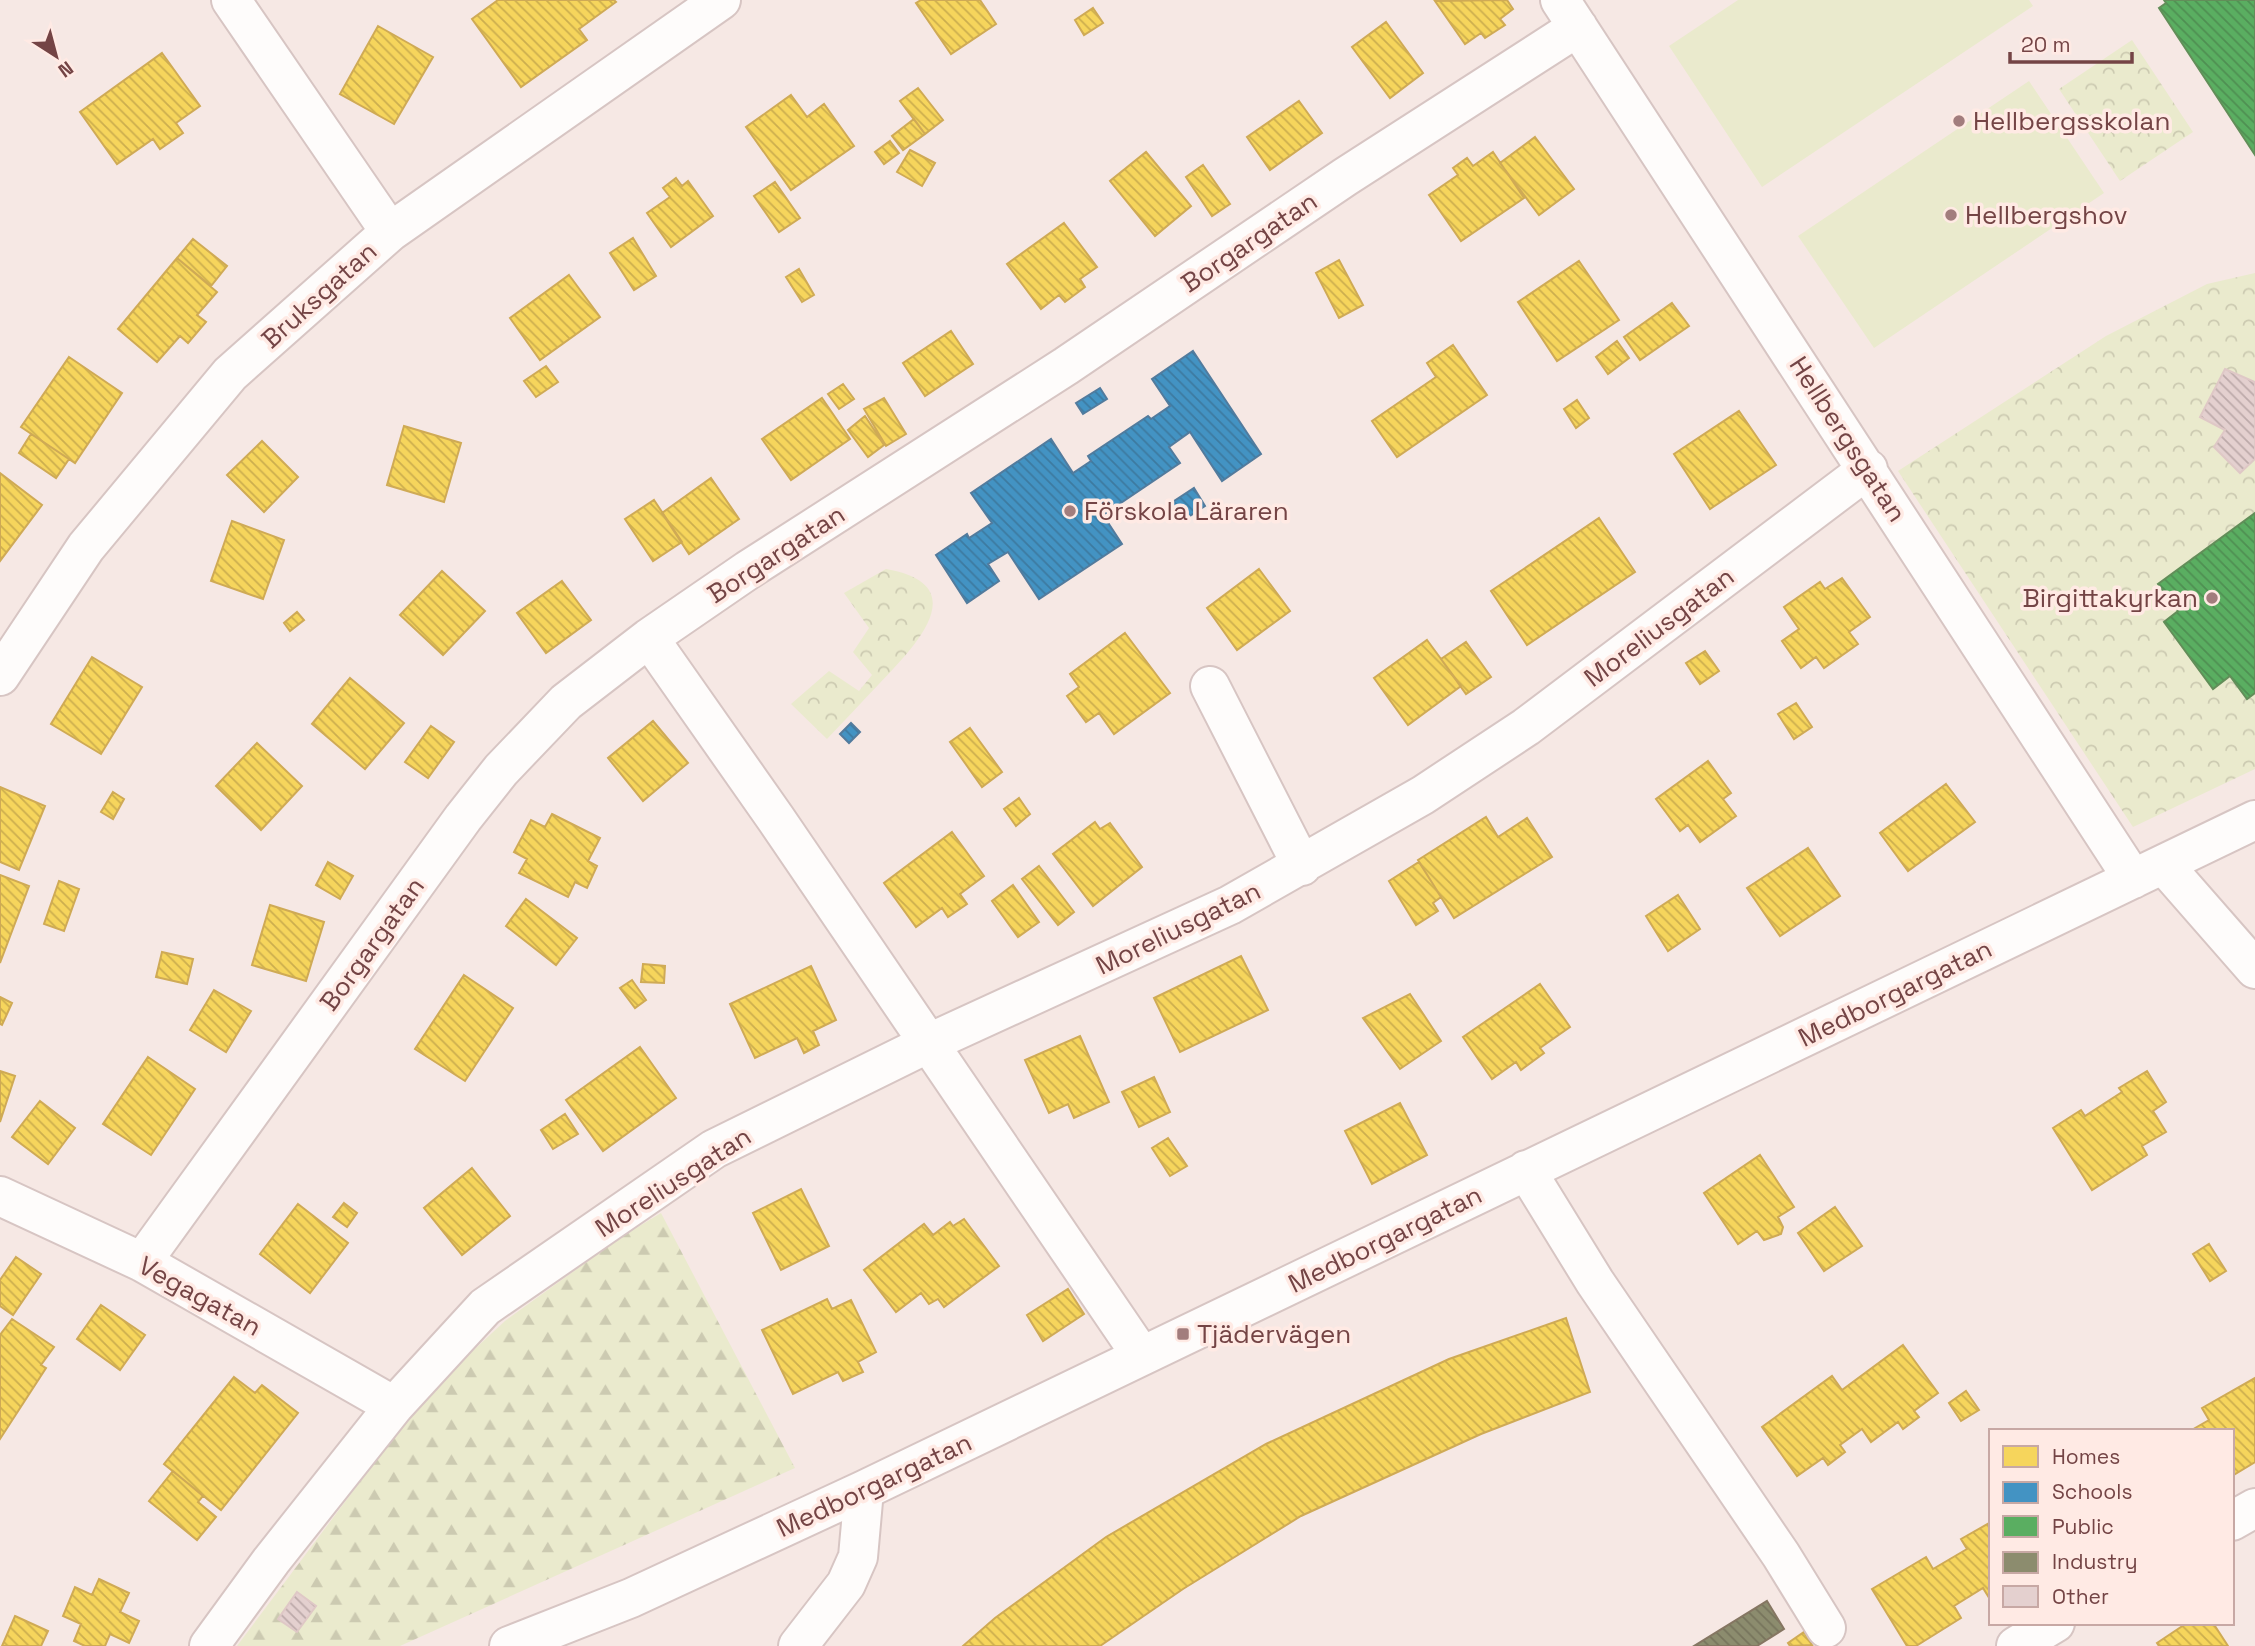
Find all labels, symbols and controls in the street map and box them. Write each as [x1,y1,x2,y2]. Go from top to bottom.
north arrow [21,21,91,91]
scale bar [2010,21,2132,65]
text: 20 m [2021,31,2071,58]
text: N [53,55,78,83]
place label: Hellbergsskolan [1973,104,2170,138]
marker: Hellbergsskolan [1951,113,1967,129]
street label: Borgargatan [1174,184,1324,300]
place label: Hellbergshov [1965,198,2128,232]
marker: Hellbergshov [1943,207,1959,223]
street label: Bruksgatan [254,234,384,356]
street label: Hellbergsgatan [1782,350,1914,528]
place label: Förskola Läraren [1084,494,1289,528]
street label: Borgargatan [701,497,851,611]
marker: Förskola Läraren [1062,503,1078,519]
street label: Moreliusgatan [1577,559,1741,695]
place label: Birgittakyrkan [2022,581,2198,615]
marker: Birgittakyrkan [2204,590,2220,606]
street label: Borgargatan [312,870,432,1018]
street label: Moreliusgatan [1090,873,1266,983]
street label: Medborgargatan [1793,931,1997,1055]
street label: Moreliusgatan [589,1119,757,1245]
street label: Medborgargatan [1283,1177,1487,1301]
street label: Vegagatan [133,1248,267,1344]
place label: Tjädervägen [1197,1317,1351,1351]
marker: Tjädervägen [1175,1326,1191,1342]
street label: Medborgargatan [771,1425,977,1545]
legend [1989,1429,2234,1625]
text: Homes [2052,1443,2120,1470]
text: Schools [2052,1478,2132,1505]
text: Public [2052,1513,2114,1540]
text: Industry [2052,1548,2138,1575]
text: Other [2052,1583,2109,1610]

